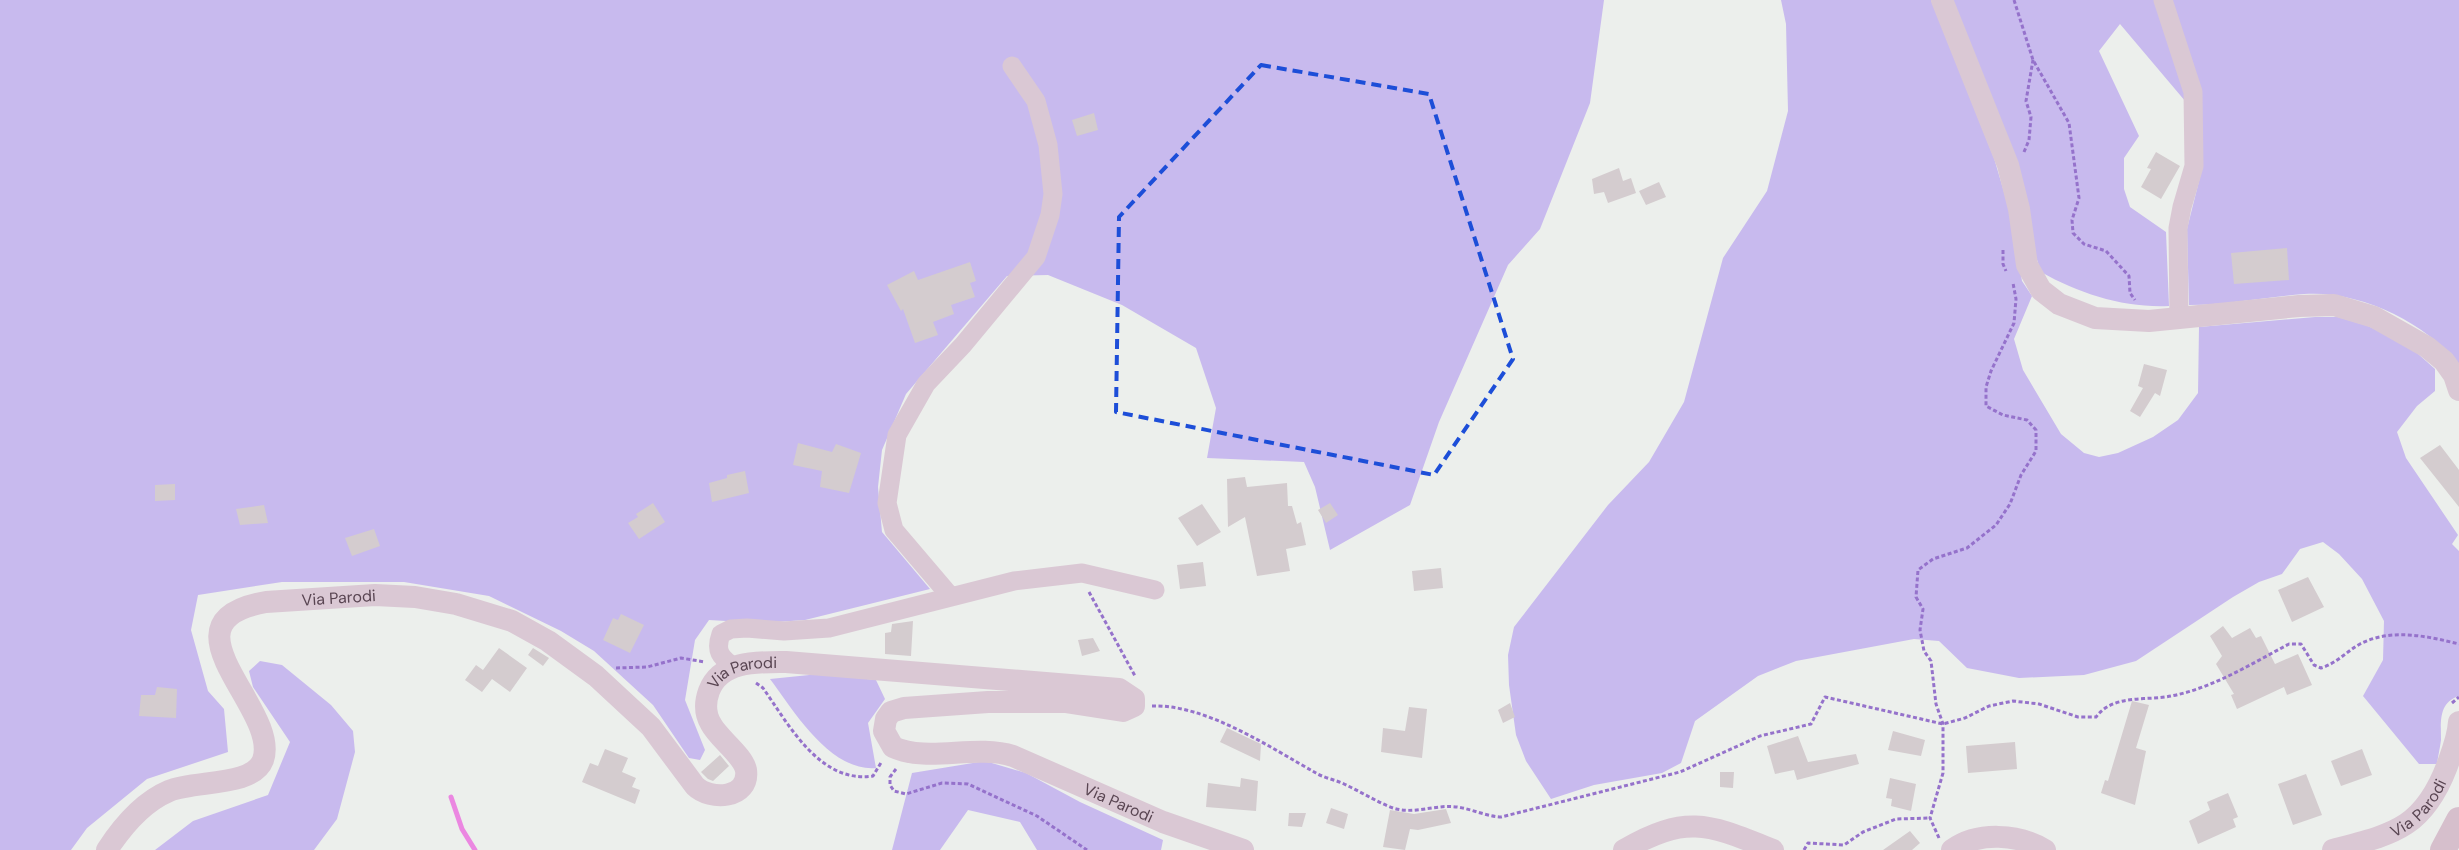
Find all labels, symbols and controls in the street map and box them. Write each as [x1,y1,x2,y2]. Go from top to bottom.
street label: Via Parodi [301,585,376,611]
street label: Via Parodi [702,652,777,693]
street label: Via Parodi [2387,776,2451,842]
street label: Via Parodi [1080,778,1157,828]

